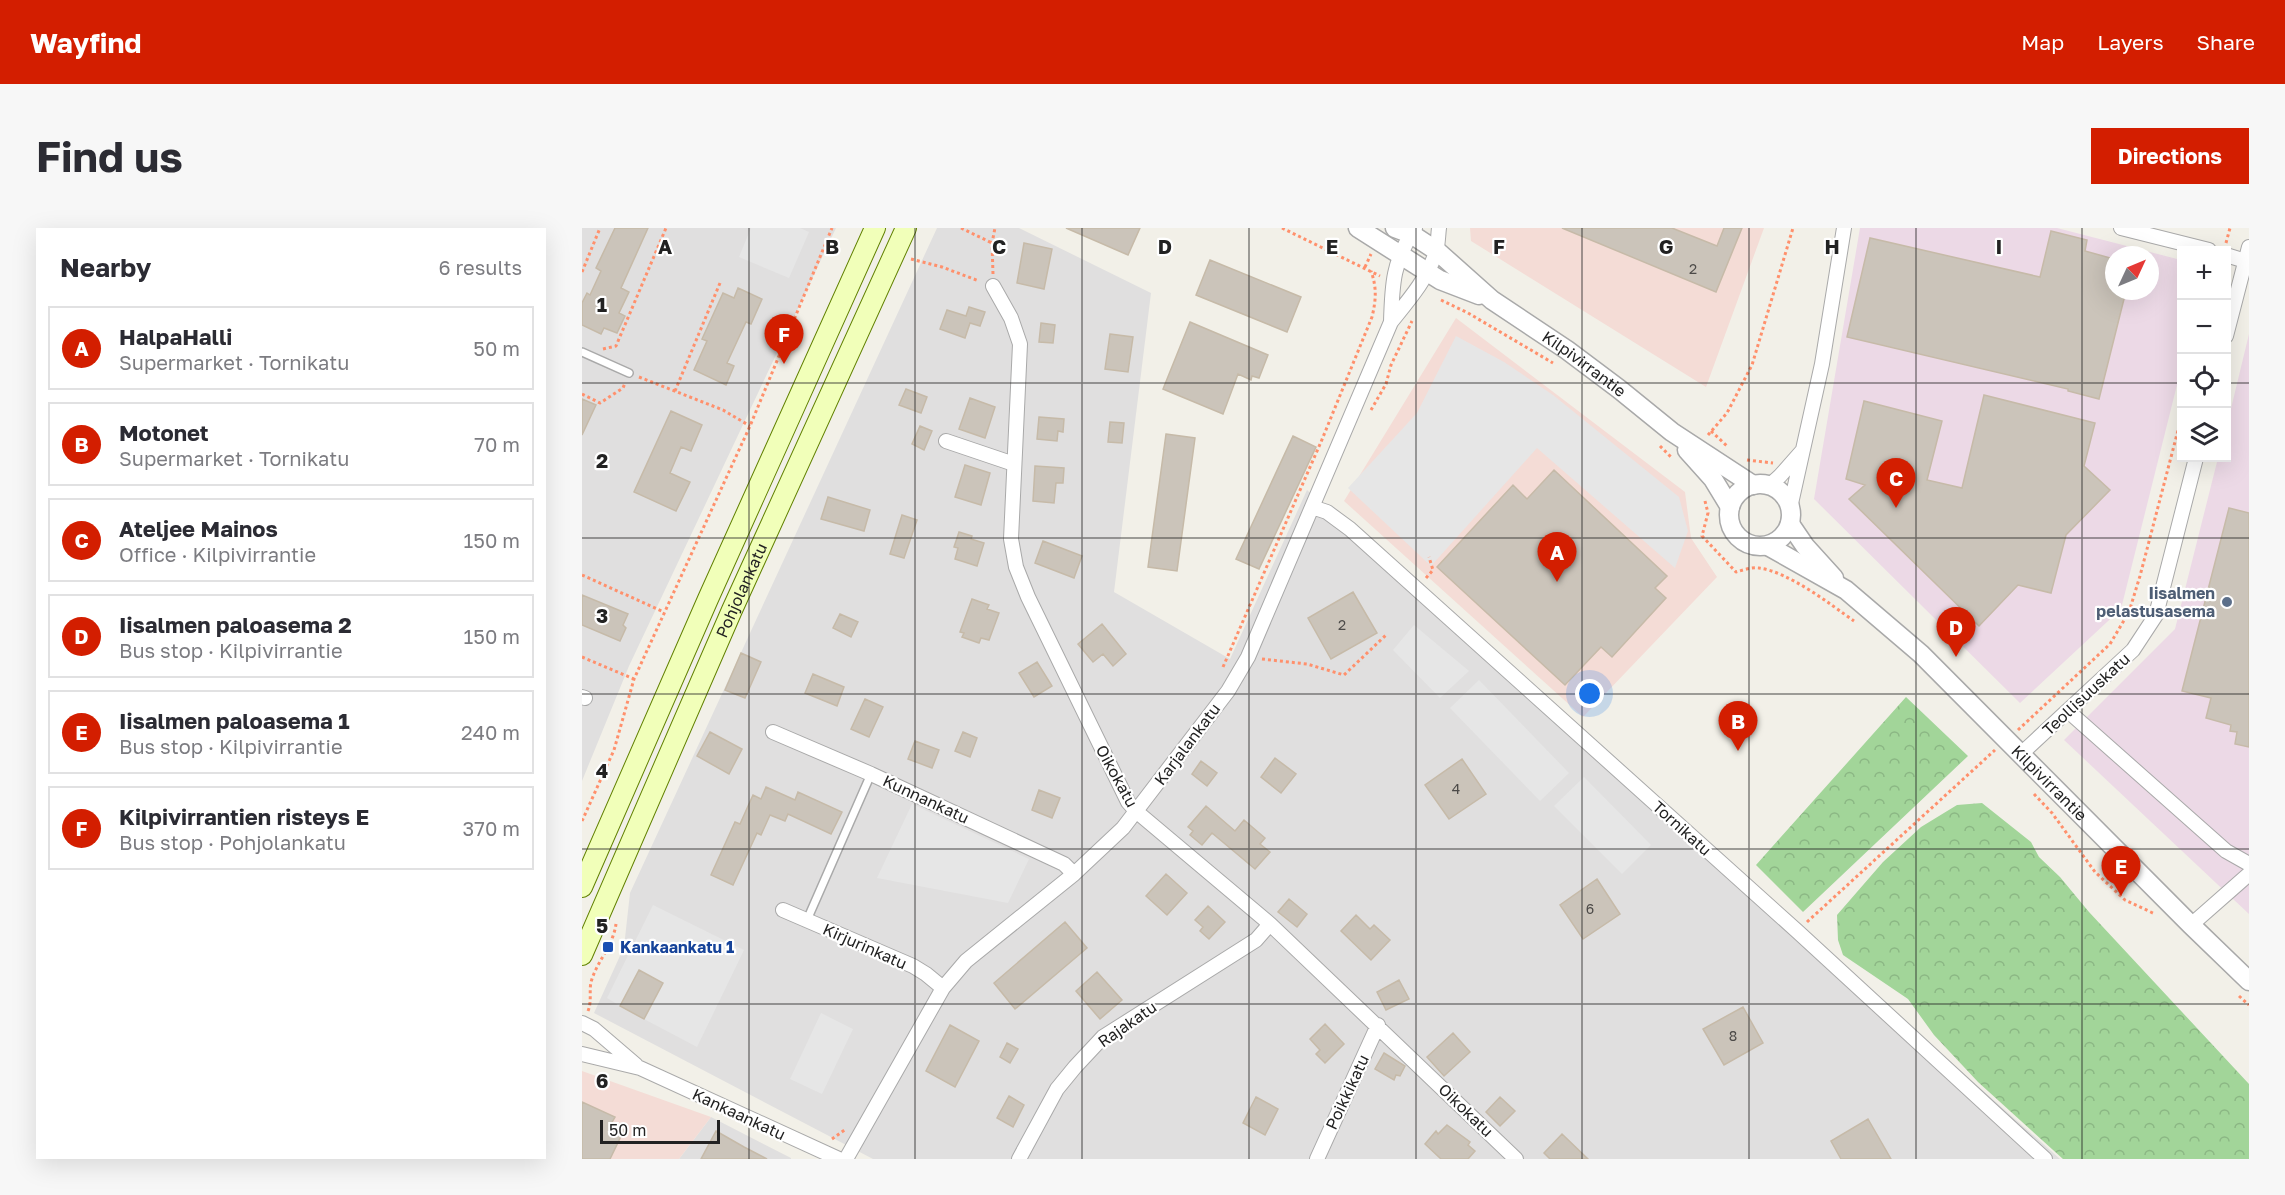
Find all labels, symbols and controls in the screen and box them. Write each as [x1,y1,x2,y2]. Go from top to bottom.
text: Wayfind [30,26,142,59]
text: Map [2021,29,2064,55]
text: Layers [2097,29,2164,55]
text: Share [2197,29,2255,55]
button: Directions [2091,128,2249,184]
text: Find us [36,131,183,181]
text: A [658,234,672,258]
text: B [825,234,839,258]
text: C [992,234,1006,258]
text: D [1158,234,1172,258]
text: E [1326,234,1338,258]
text: F [1493,234,1505,258]
text: G [1659,234,1673,258]
text: H [1824,234,1840,258]
text: I [1996,234,2002,258]
north arrow [2105,246,2159,300]
map controls [2177,246,2231,462]
button: + [2177,246,2231,300]
text: Nearby [60,252,151,283]
text: 6 results [438,255,522,279]
house number: 2 [1689,260,1697,277]
text: 1 [597,292,607,316]
button: − [2177,300,2231,354]
pin: F [764,314,804,364]
text: HalpaHalli [119,323,232,350]
street label: Kilpivirrantie [1539,326,1630,401]
text: A [74,336,89,360]
text: 50 m [473,336,520,360]
text: Supermarket · Tornikatu [119,350,349,374]
button: locate [2177,354,2231,408]
button: layers [2177,408,2231,462]
text: Motonet [119,419,209,446]
text: B [74,432,89,456]
text: 70 m [474,432,520,456]
text: Supermarket · Tornikatu [119,446,349,470]
text: 2 [596,448,608,472]
pin: C [1876,458,1916,508]
text: Ateljee Mainos [119,515,278,542]
text: C [74,528,89,552]
text: 150 m [464,528,520,552]
pin: A [1538,532,1576,582]
street label: Pohjolankatu [711,540,771,641]
text: Office · Kilpivirrantie [119,542,316,566]
place label: Iisalmen pelastusasema [2096,583,2215,621]
marker: Iisalmen pelastusasema [2220,595,2234,609]
text: 3 [596,603,608,627]
pin: D [1936,608,1976,657]
text: Iisalmen paloasema 2 [119,611,352,638]
house number: 2 [1338,616,1346,633]
text: D [74,624,89,648]
text: 150 m [464,624,520,648]
text: Bus stop · Kilpivirrantie [119,638,343,662]
street label: Teollisuuskatu [2038,648,2134,740]
your location [1575,679,1604,708]
street label: Karjalankatu [1150,699,1224,789]
pin: B [1718,702,1758,751]
text: Iisalmen paloasema 1 [119,707,350,734]
text: E [75,720,88,744]
text: 240 m [461,720,520,744]
text: Bus stop · Kilpivirrantie [119,734,343,758]
street label: Oikokatu [1092,741,1142,811]
street label: Kilpivirrantie [2007,741,2091,825]
text: 4 [596,758,608,782]
street label: Kunnankatu [880,770,972,828]
house number: 4 [1452,780,1460,797]
street label: Tornikatu [1648,796,1716,860]
text: Kilpivirrantien risteys E [119,803,369,830]
text: F [76,816,87,840]
text: 370 m [463,816,520,840]
text: Bus stop · Pohjolankatu [119,830,346,854]
pin: E [2102,846,2140,896]
house number: 6 [1586,900,1594,917]
text: 5 [596,913,608,937]
street label: Kirjurinkatu [820,919,910,973]
place label: Kankaankatu 1 [620,937,734,957]
marker: Kankaankatu 1 [601,940,615,954]
street label: Rajakatu [1094,997,1160,1051]
house number: 8 [1729,1027,1737,1044]
street label: Poikkikatu [1321,1051,1373,1133]
text: 6 [596,1068,608,1092]
street label: Oikokatu [1434,1079,1498,1141]
street label: Kankaankatu [689,1084,789,1144]
scale bar [600,1117,720,1144]
text: 50 m [609,1120,646,1140]

